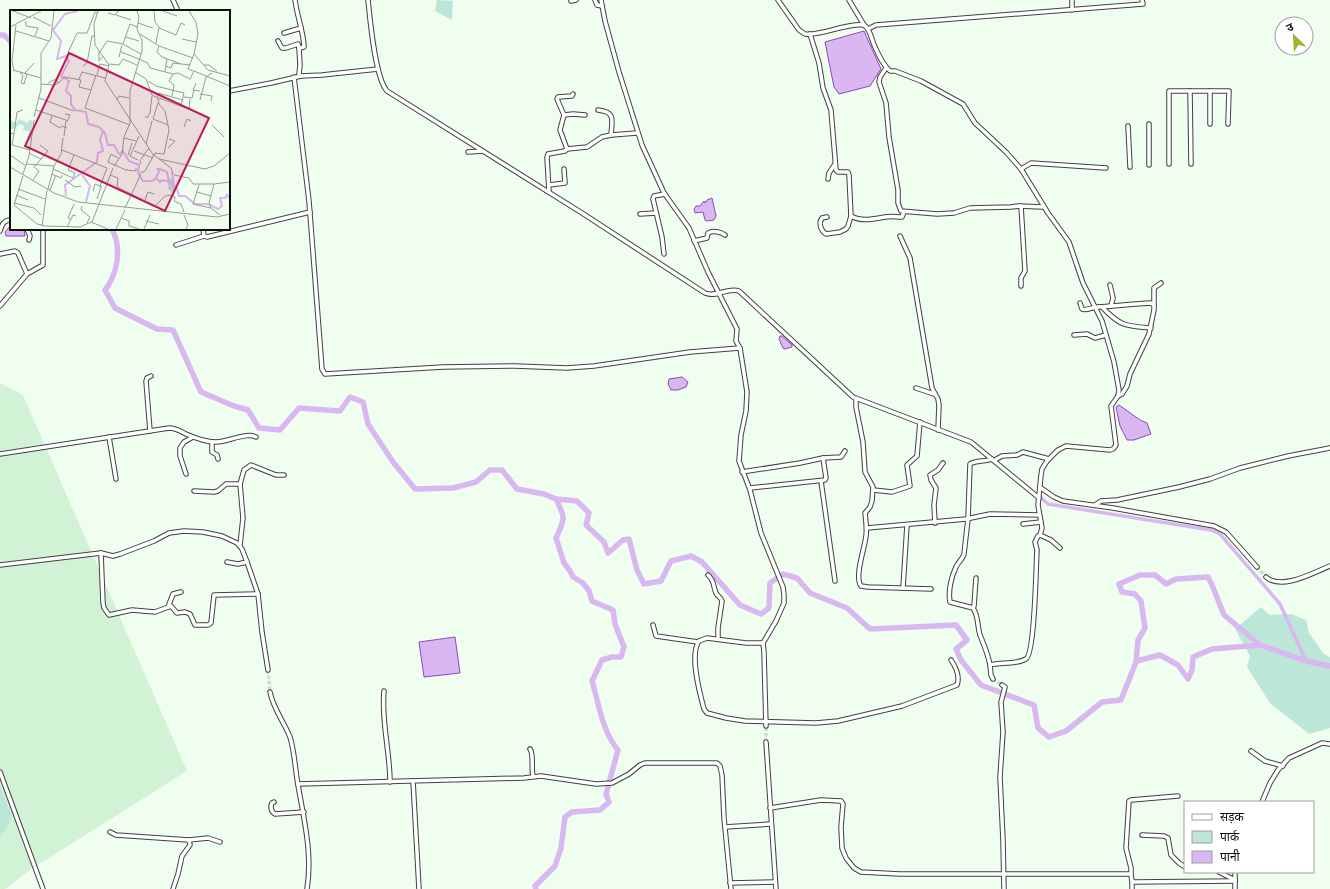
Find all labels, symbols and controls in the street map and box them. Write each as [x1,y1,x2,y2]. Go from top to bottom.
inset map [10,10,230,230]
north arrow [1274,16,1314,56]
text: उ [1284,19,1296,35]
legend [1184,801,1314,873]
text: सड़क [1220,809,1245,824]
text: पार्क [1220,829,1240,844]
text: पानी [1220,849,1241,864]

